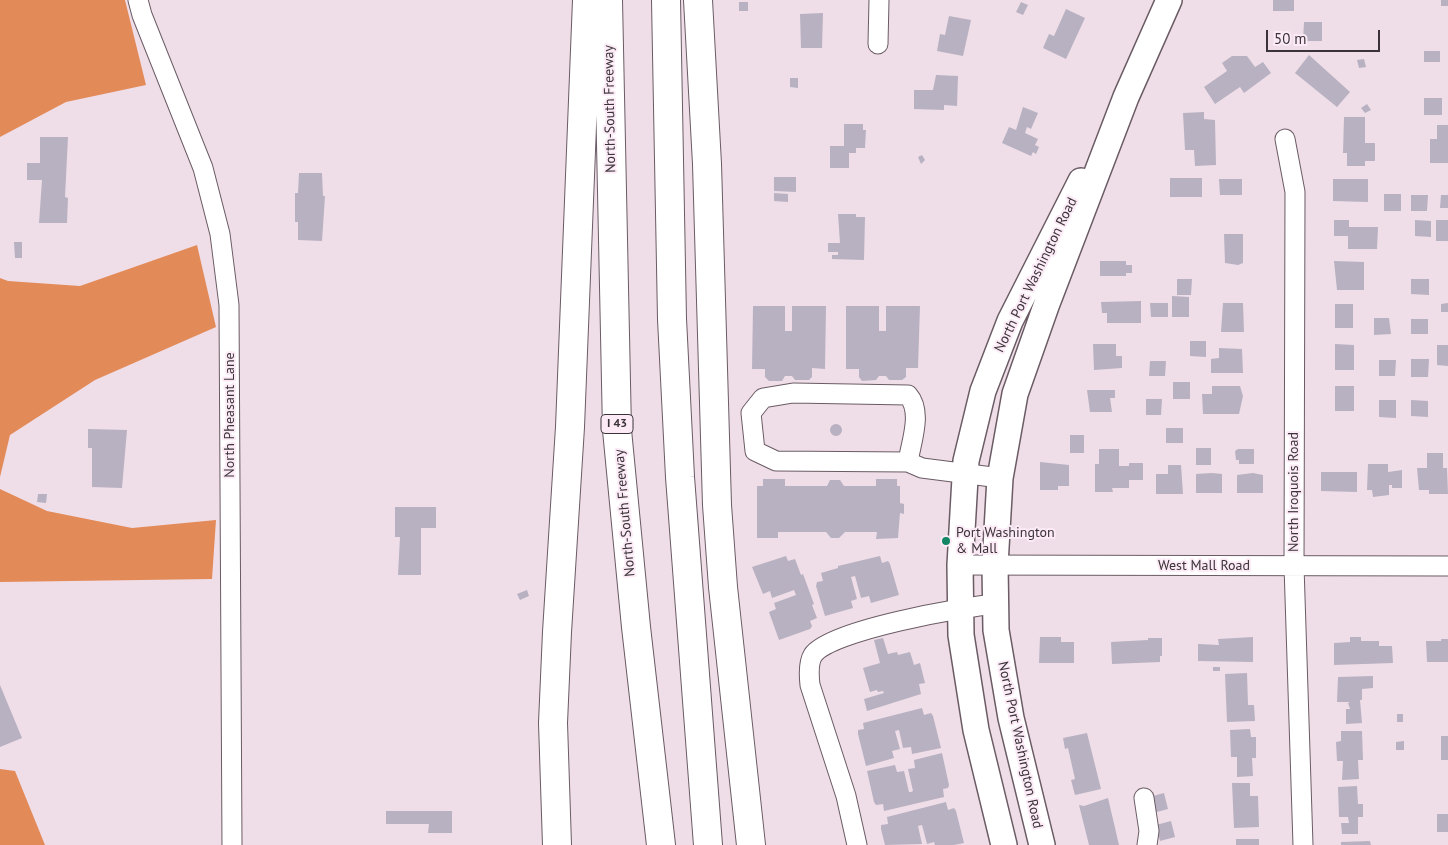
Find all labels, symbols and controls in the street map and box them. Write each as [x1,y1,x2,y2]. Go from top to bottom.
scale bar [1268,20,1382,52]
text: 50 m [1274,29,1307,48]
street label: North-South Freeway [600,45,620,173]
street label: North Port Washington Road [991,195,1081,355]
street label: North Pheasant Lane [222,352,238,478]
road number: I 43 [601,414,633,434]
street label: North Iroquois Road [1286,432,1302,552]
street label: North-South Freeway [611,449,639,577]
place label: Port Washington & Mall [956,525,1055,558]
marker: Port Washington & Mall [940,535,952,547]
street label: West Mall Road [1158,558,1250,574]
street label: North Port Washington Road [994,660,1046,830]

